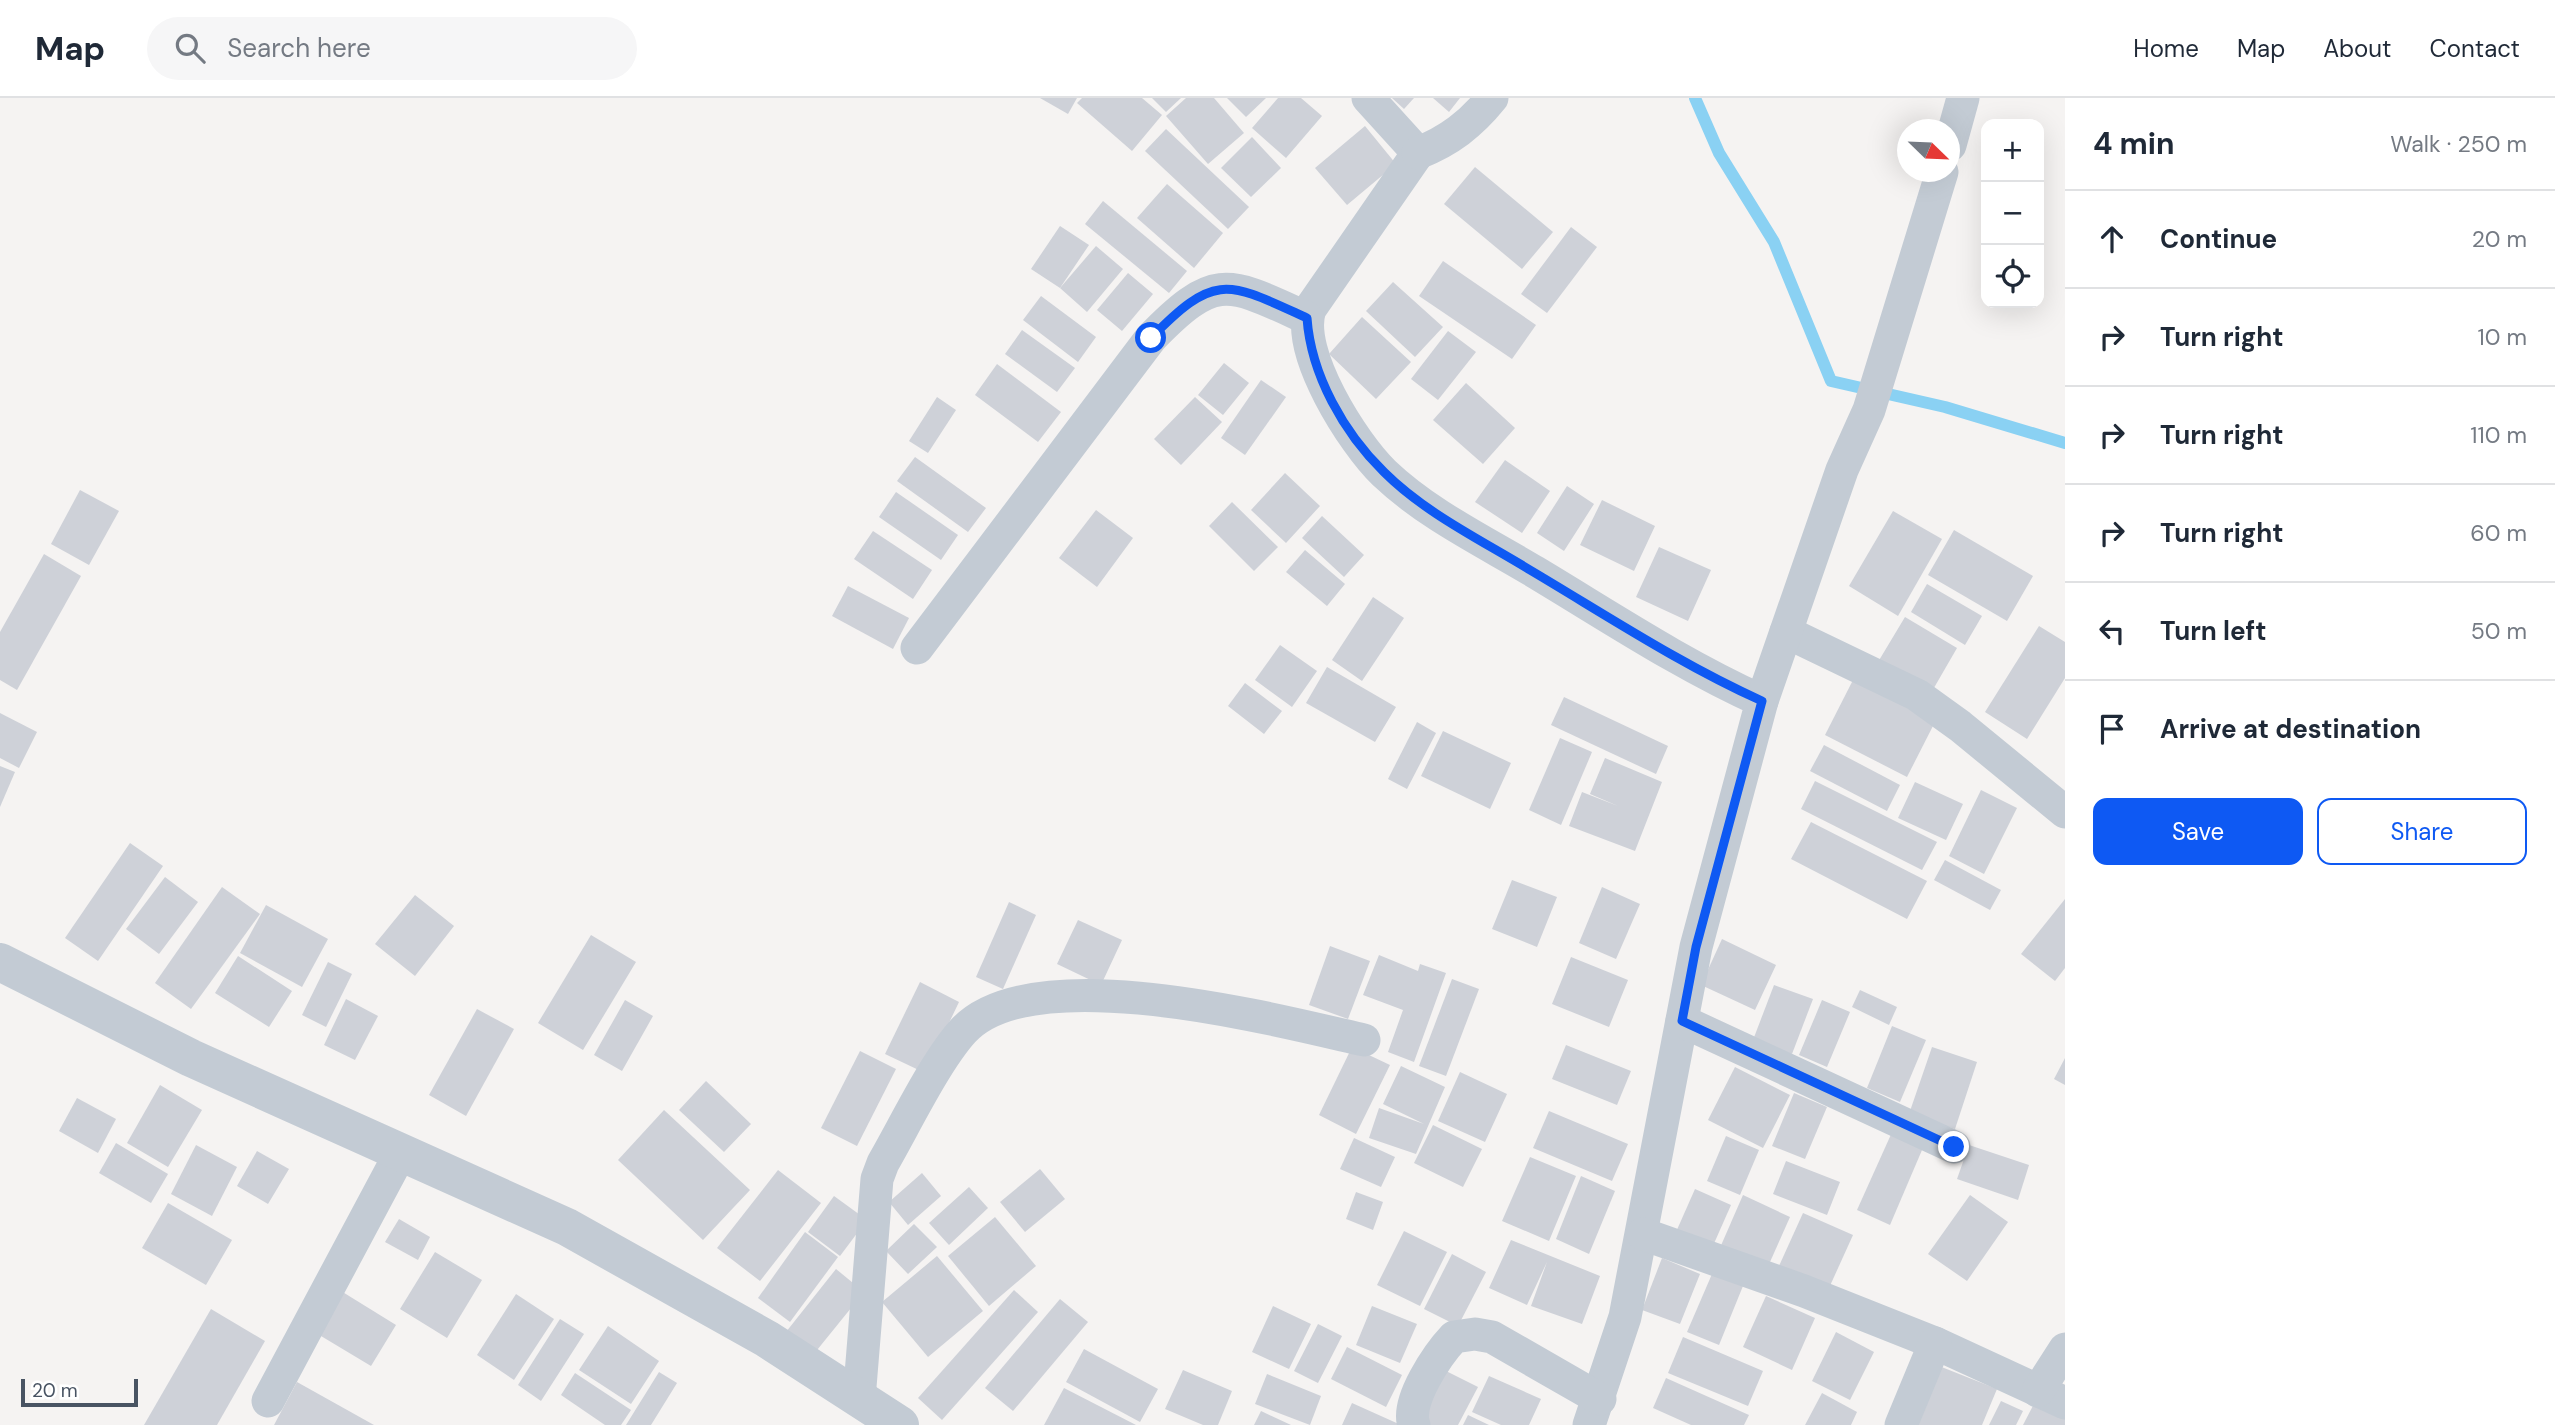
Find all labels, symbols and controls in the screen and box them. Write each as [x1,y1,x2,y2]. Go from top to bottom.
search box [147,17,637,80]
text: Map [35,27,105,70]
icon: search [171,29,209,67]
text: Search here [227,31,371,65]
text: Home [2133,33,2199,64]
text: Map [2237,33,2285,64]
text: About [2323,33,2392,64]
text: Contact [2430,33,2520,64]
north arrow [1897,119,1960,182]
map controls [1981,119,2044,308]
button: + [1981,119,2044,182]
text: 4 min [2093,124,2175,163]
text: Walk · 250 m [2390,129,2527,159]
button: − [1981,182,2044,245]
icon: ahead [2093,220,2131,258]
text: Continue [2160,222,2277,256]
text: 20 m [2472,224,2527,254]
button: locate [1981,245,2044,308]
icon: right [2093,318,2131,356]
text: Turn right [2160,320,2284,354]
route start [1135,322,1166,353]
text: 10 m [2477,322,2527,352]
icon: right [2093,416,2131,454]
text: Turn right [2160,418,2284,452]
text: 110 m [2470,420,2527,450]
icon: right [2093,514,2131,552]
text: Turn right [2160,516,2284,550]
text: 60 m [2470,518,2527,548]
icon: left [2093,612,2131,650]
text: Turn left [2160,614,2267,648]
text: 50 m [2471,616,2527,646]
icon: arrive [2093,710,2131,748]
text: Arrive at destination [2160,712,2421,746]
button: Save [2093,798,2303,865]
button: Share [2317,798,2527,865]
route end [1938,1131,1969,1162]
scale bar [21,1376,138,1408]
text: 20 m [32,1378,78,1403]

